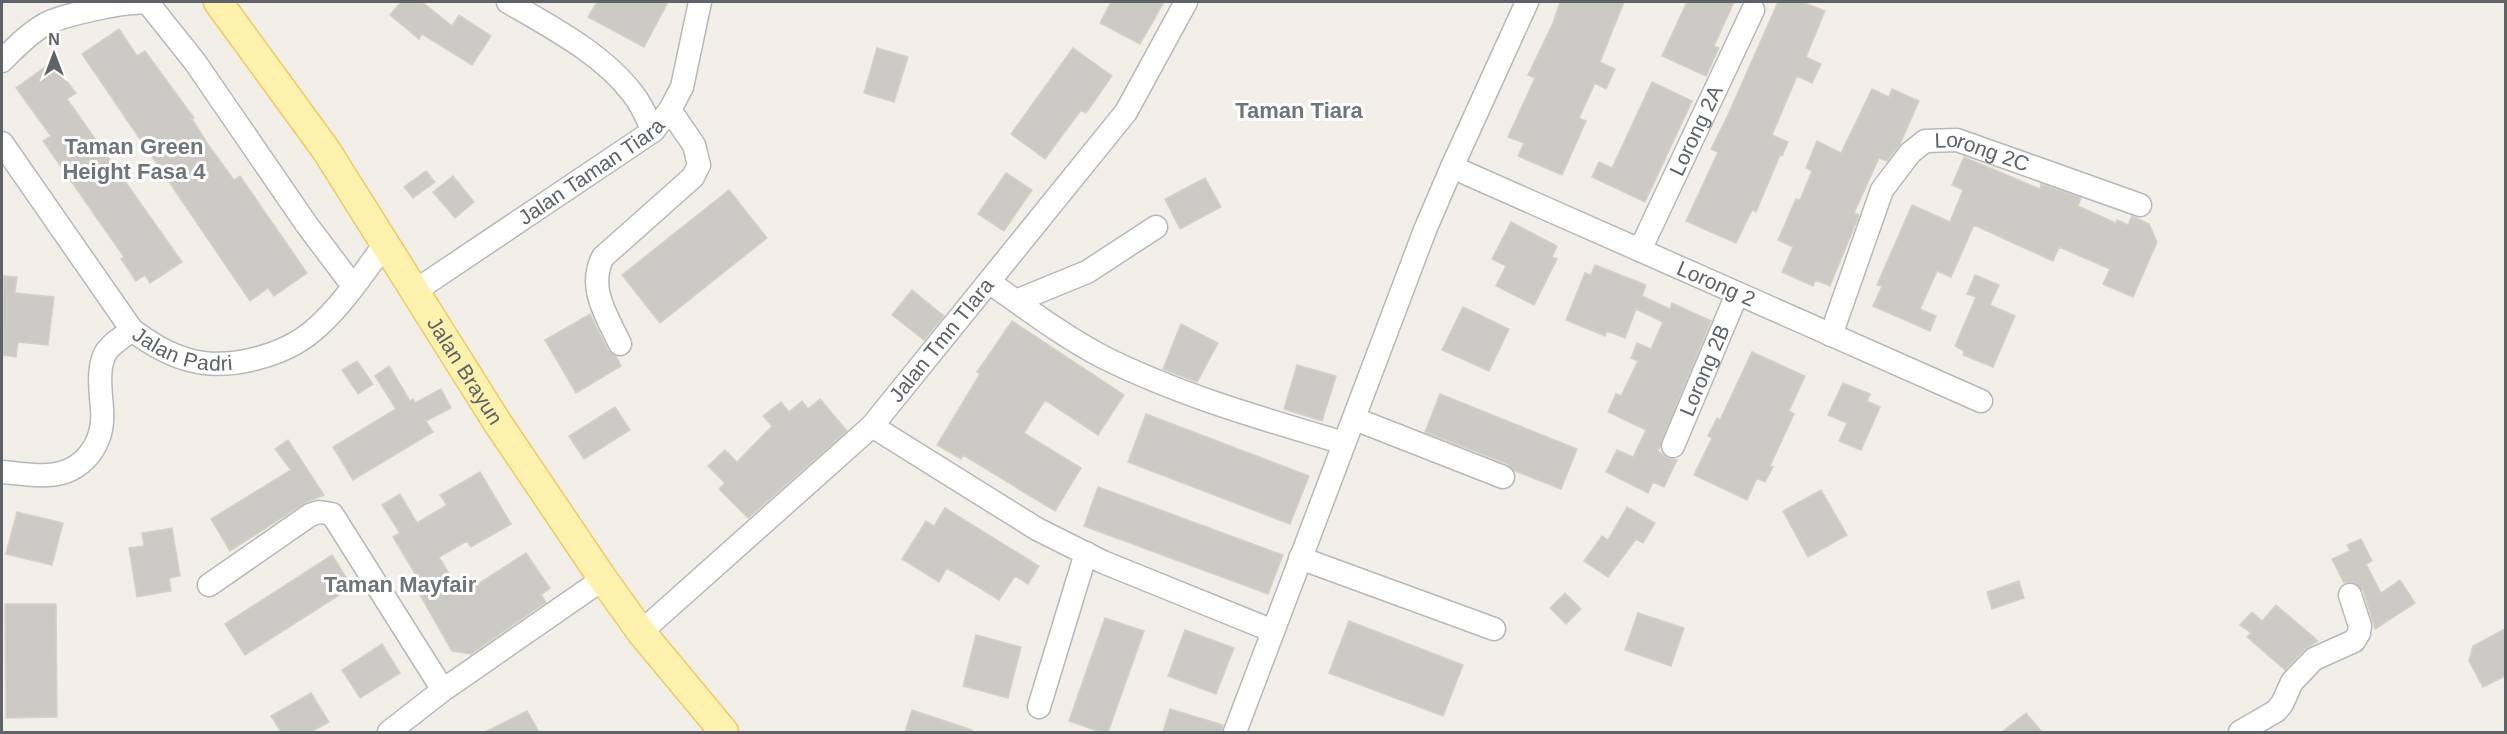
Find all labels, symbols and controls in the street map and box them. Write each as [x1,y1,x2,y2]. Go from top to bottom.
north arrow [24,24,84,84]
text: N [48,31,60,48]
street label: Lorong 2A [1665,82,1727,179]
district label: Taman Tiara [1235,98,1364,123]
street label: Jalan Taman Tiara [514,114,669,229]
street label: Lorong 2C [1934,128,2032,176]
district label: Taman Green Height Fasa 4 [62,134,206,184]
street label: Lorong 2 [1674,256,1759,311]
street label: Jalan Tmn TIara [884,273,998,406]
street label: Jalan Brayun [423,312,508,429]
street label: Lorong 2B [1675,321,1734,419]
street label: Jalan Padri [129,322,233,375]
district label: Taman Mayfair [324,572,477,597]

